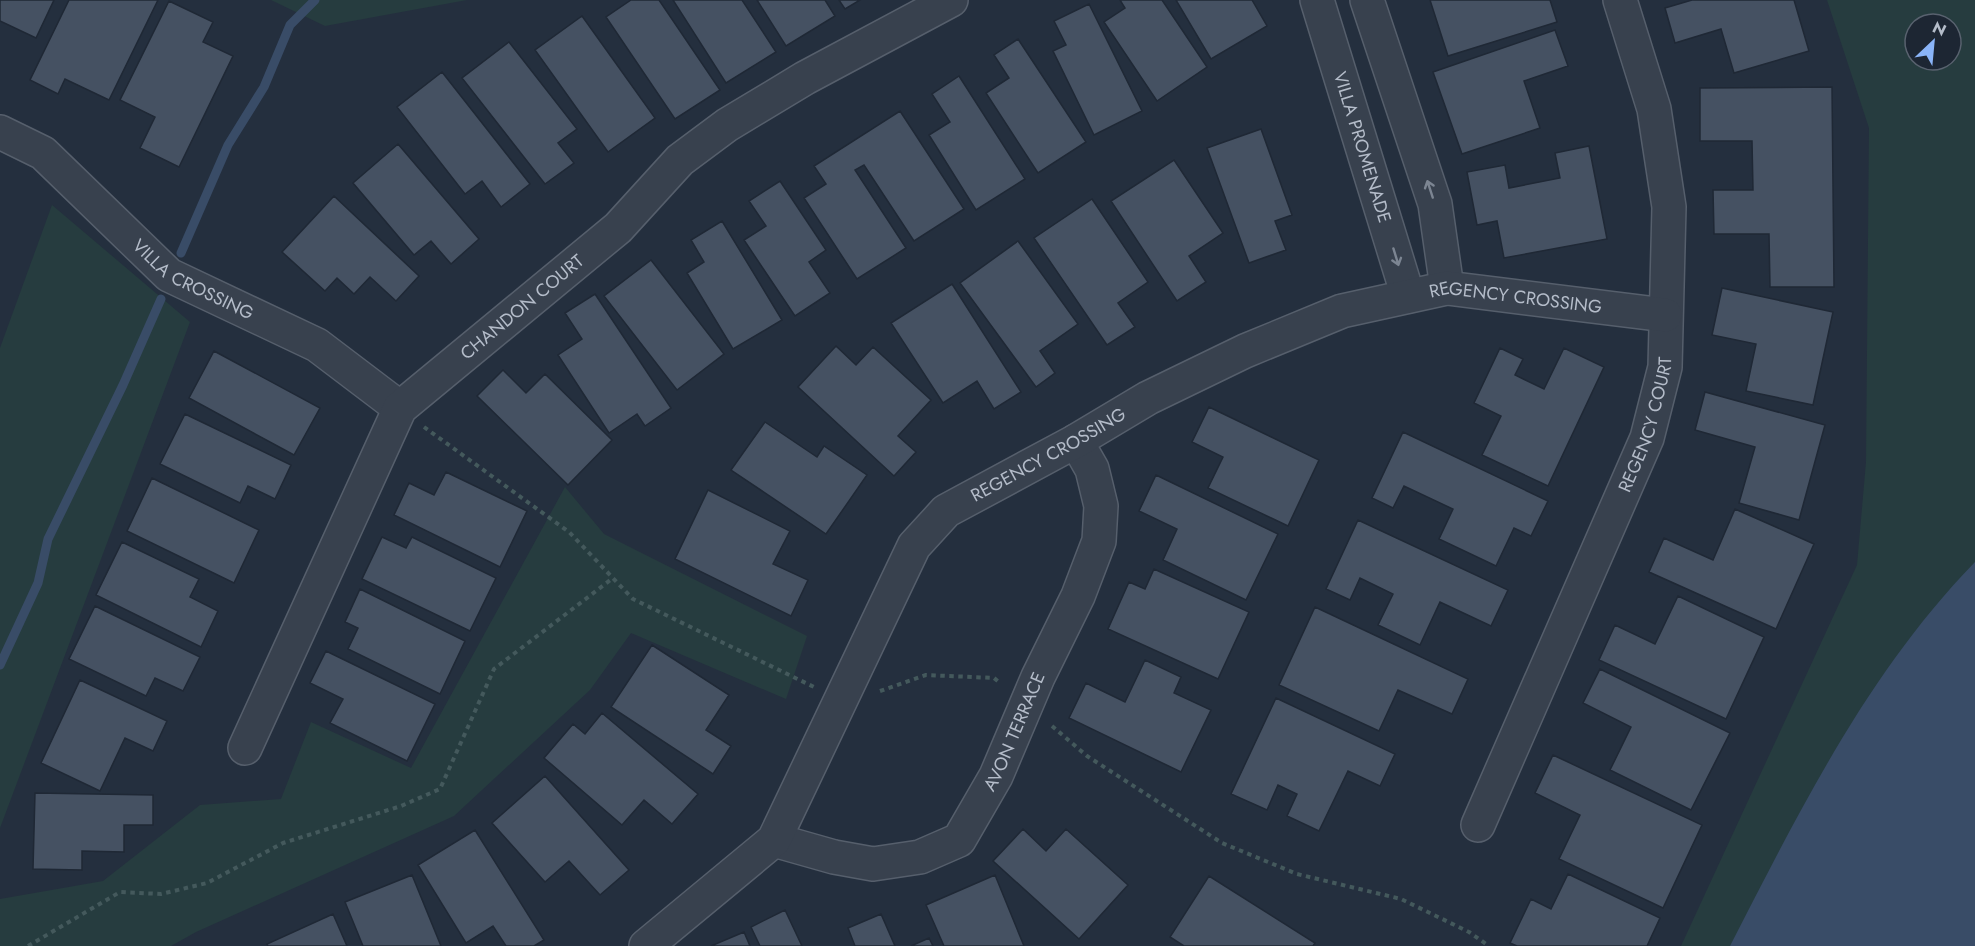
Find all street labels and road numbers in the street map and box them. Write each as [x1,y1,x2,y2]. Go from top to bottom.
street label: VILLA PROMENADE [1327,68,1398,226]
street label: VILLA CROSSING [126,233,258,326]
street label: CHANDON COURT [455,248,590,366]
street label: REGENCY CROSSING [1427,275,1603,320]
street label: REGENCY COURT [1612,356,1678,496]
street label: REGENCY CROSSING [966,401,1131,508]
street label: AVON TERRACE [977,668,1052,796]

